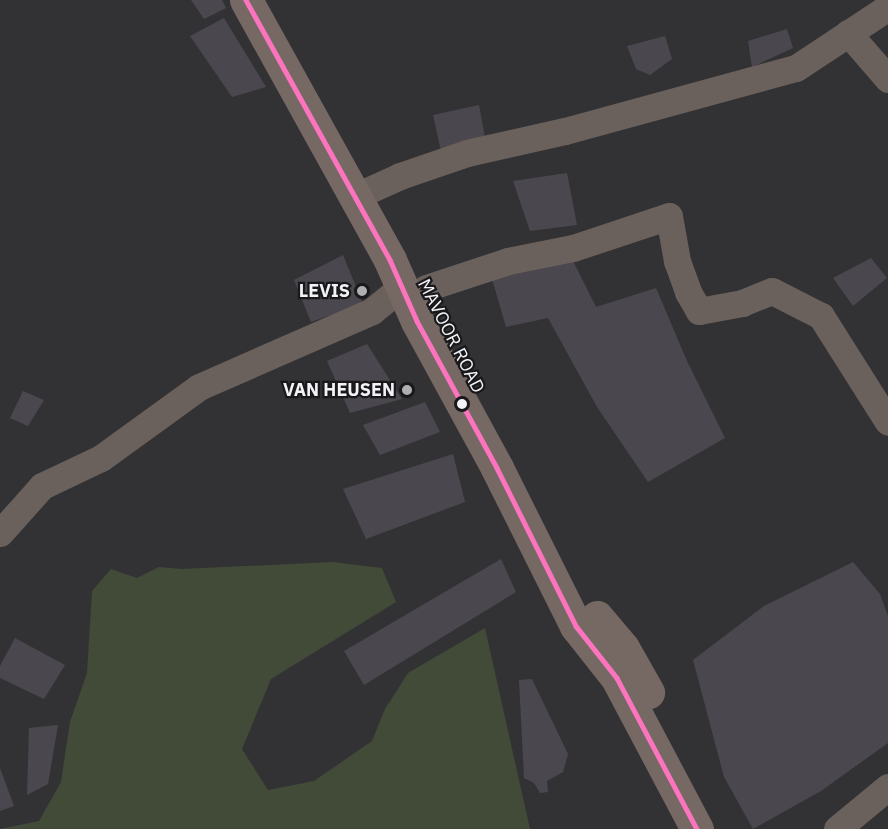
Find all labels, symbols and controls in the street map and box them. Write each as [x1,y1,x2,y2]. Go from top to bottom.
street label: MAVOOR ROAD [413,275,489,397]
place label: LEVIS [299,280,350,302]
marker: LEVIS [355,284,369,298]
place label: VAN HEUSEN [283,379,395,401]
marker: VAN HEUSEN [400,383,414,397]
unlabelled marker [456,398,468,410]

